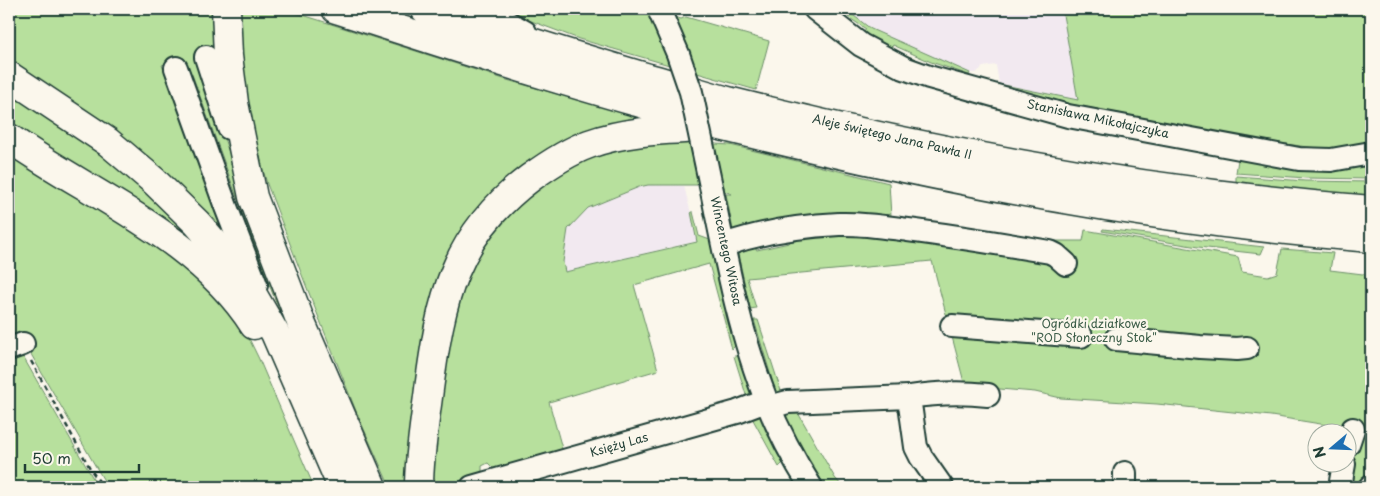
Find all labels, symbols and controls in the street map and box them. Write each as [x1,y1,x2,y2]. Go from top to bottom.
street label: Stanisława Mikołajczyka [1025,94,1172,142]
street label: Aleje świętego Jana Pawła II [811,109,974,163]
street label: Wincentego Witosa [707,195,747,308]
park label: Ogródki działkowe "ROD Słoneczny Stok" [1031,314,1157,346]
north arrow [1308,424,1358,474]
street label: Księży Las [588,427,650,461]
scale bar [25,441,139,473]
text: N [1308,444,1331,461]
text: 50 m [32,446,71,469]

